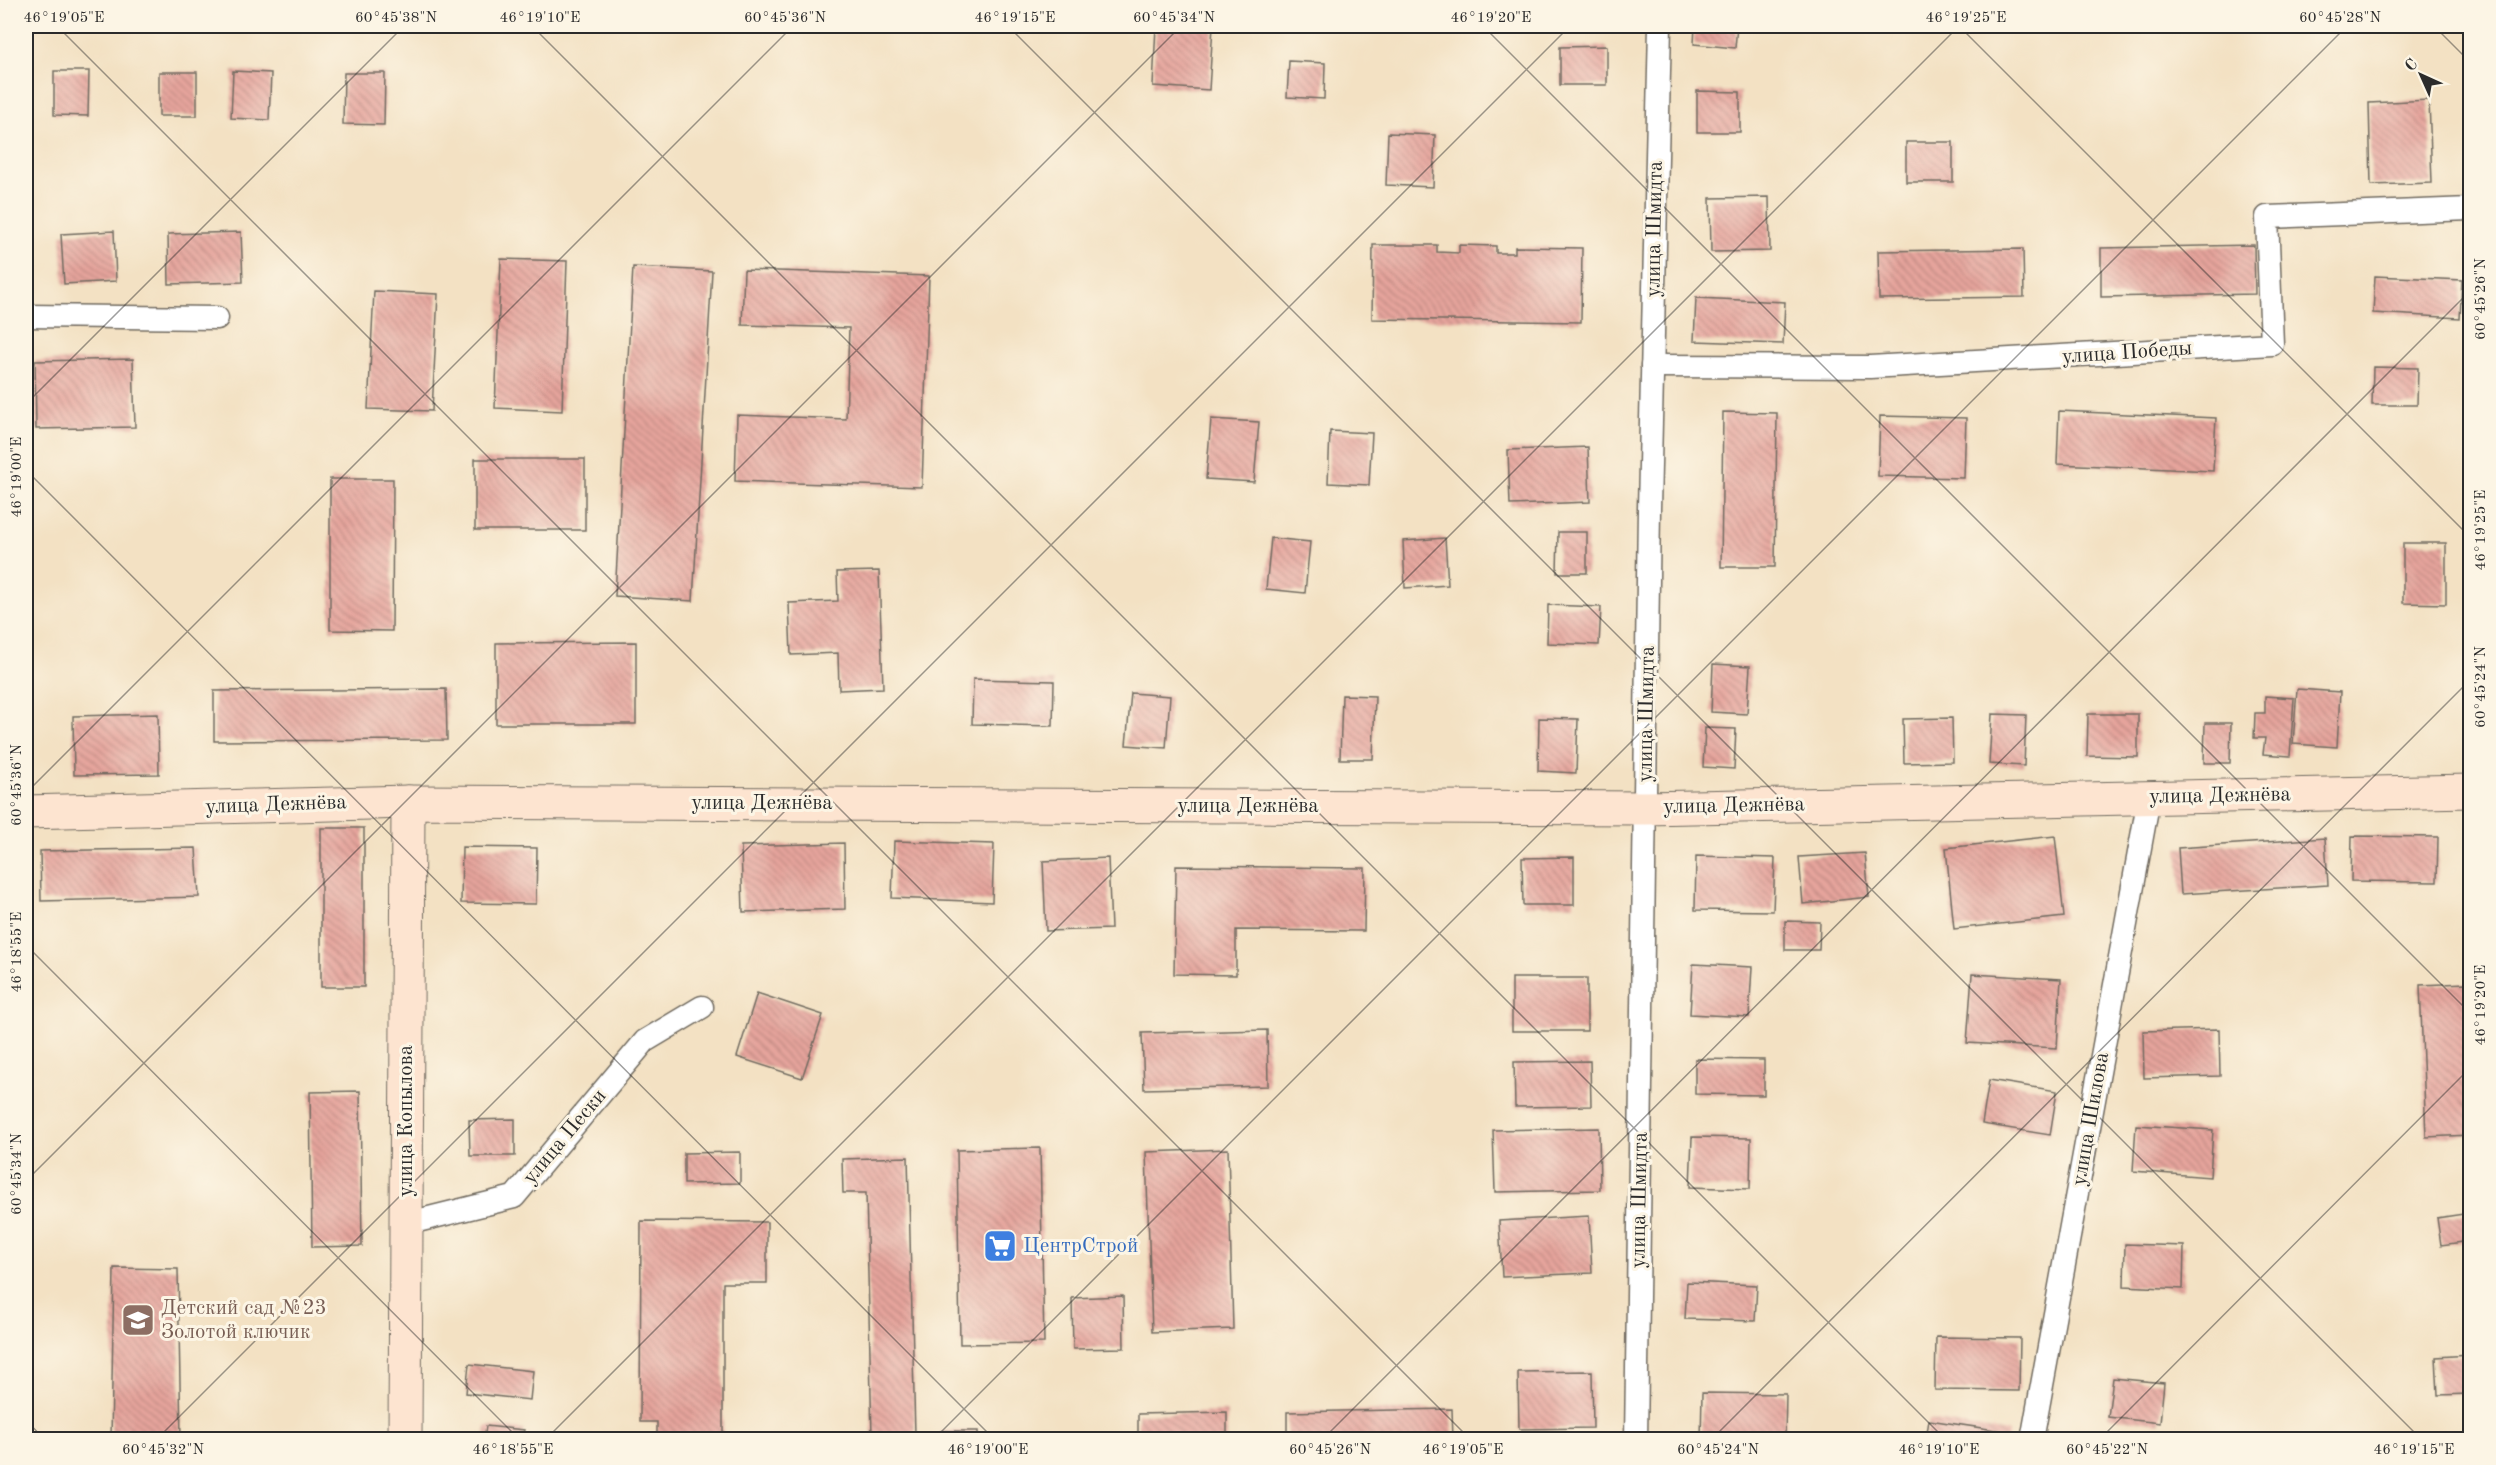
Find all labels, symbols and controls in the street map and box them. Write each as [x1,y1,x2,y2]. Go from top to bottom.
text: 46°19'05"E [24,11,104,26]
text: 60°45'38"N [355,11,437,26]
text: 46°19'10"E [500,11,580,26]
text: 60°45'36"N [744,11,826,26]
text: 46°19'15"E [975,11,1055,26]
text: 60°45'34"N [1133,11,1215,26]
text: 46°19'20"E [1451,11,1531,26]
text: 46°19'25"E [1926,11,2006,26]
text: 60°45'28"N [2299,11,2381,26]
north arrow [2391,45,2451,105]
text: С [2402,56,2421,75]
street label: улица Шмидта [1643,160,1667,298]
text: 60°45'26"N [2474,258,2489,340]
street label: улица Победы [2061,338,2193,368]
text: 46°19'00"E [10,437,25,517]
text: 46°19'25"E [2474,490,2489,570]
street label: улица Шмидта [1635,645,1659,783]
text: 60°45'24"N [2474,646,2489,728]
text: 60°45'36"N [10,744,25,826]
street label: улица Дежнёва [2149,784,2291,808]
street label: улица Дежнёва [205,792,347,818]
street label: улица Дежнёва [691,793,833,814]
street label: улица Дежнёва [1663,794,1805,818]
street label: улица Дежнёва [1177,796,1319,817]
text: 46°18'55"E [10,912,25,992]
text: 46°19'20"E [2474,965,2489,1045]
street label: улица Копылова [396,1045,417,1197]
street label: улица Шилова [2069,1050,2113,1188]
street label: улица Пески [519,1086,611,1188]
street label: улица Шмидта [1628,1131,1652,1269]
text: 60°45'34"N [10,1133,25,1215]
supermarket icon: ЦентрСтрой [982,1228,1018,1264]
place label: ЦентрСтрой [1023,1236,1138,1257]
place label: Детский сад №23 Золотой ключик [161,1298,327,1343]
school or university icon: Детский сад №23 Золотой ключик [120,1302,156,1338]
text: 60°45'32"N [122,1443,204,1458]
text: 46°18'55"E [473,1443,553,1458]
text: 46°19'00"E [948,1443,1028,1458]
text: 60°45'26"N [1289,1443,1371,1458]
text: 46°19'05"E [1423,1443,1503,1458]
text: 60°45'24"N [1677,1443,1759,1458]
text: 46°19'10"E [1899,1443,1979,1458]
text: 60°45'22"N [2066,1443,2148,1458]
text: 46°19'15"E [2374,1443,2454,1458]

